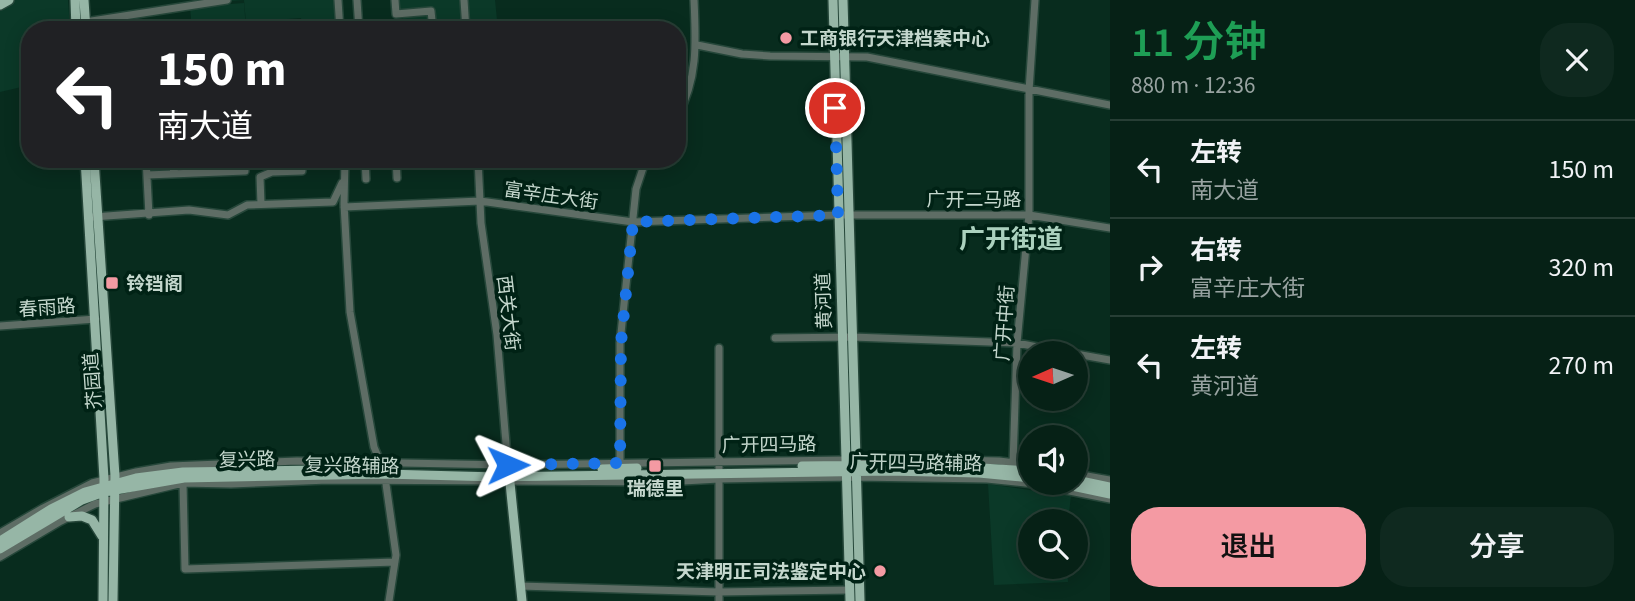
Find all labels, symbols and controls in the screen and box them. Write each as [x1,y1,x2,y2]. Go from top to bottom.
text: 11 分钟 [1131,13,1267,73]
button: close [1540,23,1614,97]
place label: 工商银行天津档案中心 [800,26,990,53]
marker: 工商银行天津档案中心 [778,30,794,46]
text: 150 m [157,35,286,105]
icon: left [42,49,133,140]
text: 880 m · 12:36 [1131,69,1255,102]
pin [805,78,865,138]
icon: arrive [816,89,854,127]
text: 南大道 [157,104,253,150]
text: 左转 [1190,134,1242,171]
icon: left [1131,150,1169,188]
text: 150 m [1548,151,1614,188]
text: 南大道 [1190,174,1259,207]
street label: 富辛庄大街 [502,177,600,216]
street label: 广开二马路 [926,187,1022,214]
district label: 广开街道 [959,221,1063,258]
text: 右转 [1190,232,1242,269]
icon: right [1131,248,1169,286]
text: 320 m [1548,249,1614,286]
place label: 铃铛阁 [126,271,183,298]
street label: 黄河道 [810,272,839,330]
text: 富辛庄大街 [1190,272,1305,305]
street label: 西关大街 [489,274,526,353]
marker: 铃铛阁 [104,275,120,291]
street label: 广开中街 [989,284,1022,362]
street label: 春雨路 [18,293,76,324]
text: 左转 [1190,330,1242,367]
north arrow [1018,341,1088,411]
map controls [1018,341,1088,579]
icon: left [1131,346,1169,384]
text: 270 m [1548,347,1614,384]
street label: 芥园道 [78,352,109,410]
text: 黄河道 [1190,370,1259,403]
button: sound [1018,425,1088,495]
position arrow [471,428,545,502]
street label: 广开四马路 [721,431,817,460]
street label: 复兴路 [218,447,276,474]
street label: 广开四马路辅路 [849,449,983,478]
street label: 复兴路辅路 [304,452,400,481]
marker: 瑞德里 [647,458,663,474]
place label: 瑞德里 [626,476,684,503]
button: 退出 [1131,507,1366,587]
button: 分享 [1380,507,1614,587]
button: search [1018,509,1088,579]
place label: 天津明正司法鉴定中心 [676,559,866,586]
marker: 天津明正司法鉴定中心 [872,563,888,579]

